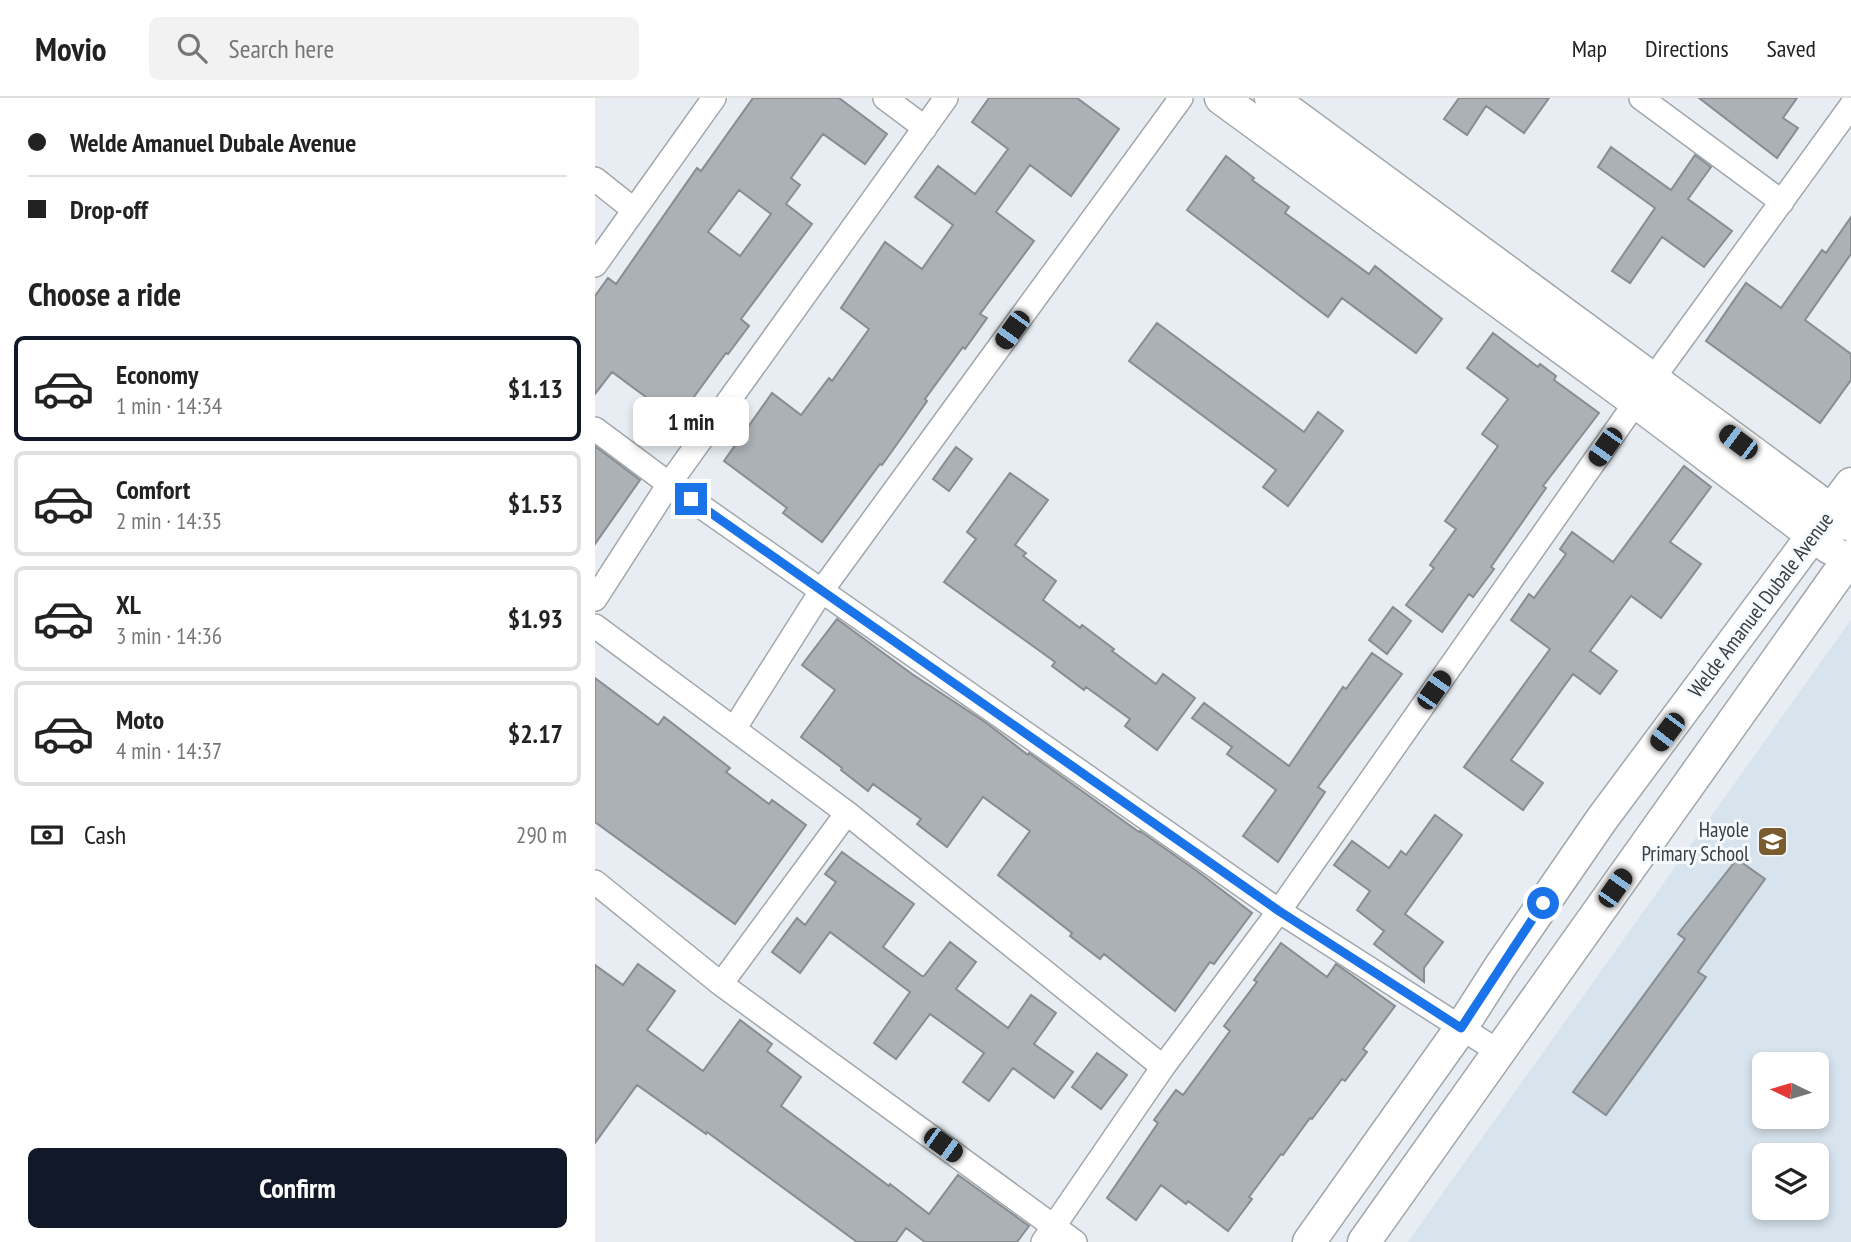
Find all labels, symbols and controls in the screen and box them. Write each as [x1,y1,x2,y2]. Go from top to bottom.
search box [149,17,639,80]
text: Movio [35,27,107,70]
icon: search [173,29,211,67]
text: Search here [229,32,334,65]
text: Map [1572,33,1607,64]
text: Directions [1645,33,1729,64]
text: Saved [1767,33,1816,64]
text: Welde Amanuel Dubale Avenue [70,126,356,159]
text: Drop-off [70,193,148,226]
text: Choose a ride [28,273,181,315]
car [992,307,1033,353]
icon: car [32,357,95,420]
text: Economy [116,358,198,391]
text: $1.13 [508,372,563,405]
text: 1 min · 14:34 [116,391,222,420]
callout: 1 min [633,398,749,446]
text: 1 min [668,407,714,436]
car [1715,421,1762,463]
car [1585,424,1626,470]
icon: car [32,472,95,535]
text: Comfort [116,473,190,506]
route end [675,483,707,515]
text: $1.53 [508,487,563,520]
text: 2 min · 14:35 [116,506,222,535]
street label: Welde Amanuel Dubale Avenue [1682,507,1839,703]
icon: car [32,587,95,650]
text: XL [116,588,141,621]
text: $1.93 [508,602,563,635]
text: 3 min · 14:36 [116,621,222,650]
car [1414,667,1455,713]
icon: car [32,702,95,765]
text: Moto [116,703,164,736]
car [1646,709,1689,755]
text: $2.17 [508,717,563,750]
text: 4 min · 14:37 [116,736,222,765]
icon: cash [28,816,66,854]
place label: Hayole Primary School [1641,816,1749,867]
text: Cash [84,818,126,851]
text: 290 m [516,820,567,849]
school or university icon: Hayole Primary School [1755,825,1789,859]
car [1595,865,1636,911]
route start [1527,887,1559,919]
north arrow [1752,1052,1829,1129]
map controls [1752,1052,1829,1220]
car [920,1124,967,1166]
button: layers [1752,1143,1829,1220]
button: Confirm [28,1148,567,1228]

